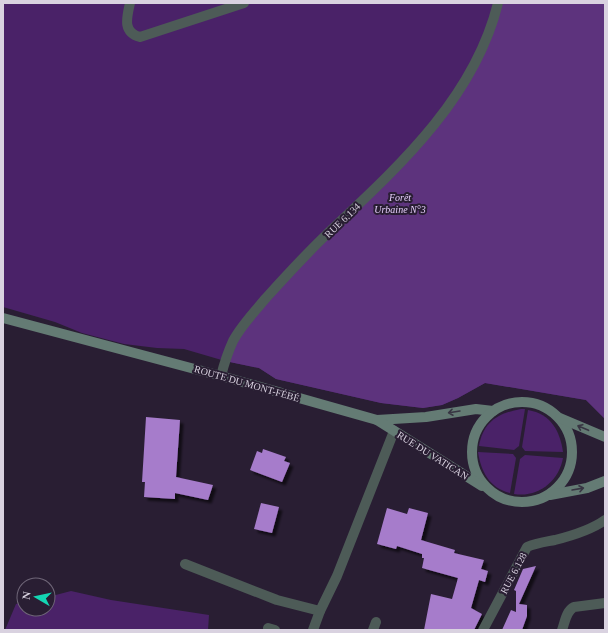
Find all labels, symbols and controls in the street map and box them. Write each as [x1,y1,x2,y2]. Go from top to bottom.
park label: Forêt Urbaine N°3 [374,192,426,215]
street label: RUE 6.134 [322,201,362,240]
street label: ROUTE DU MONT-FÉBÉ [193,363,301,404]
one-way arrow [448,408,461,416]
one-way arrow [577,423,589,431]
street label: RUE DU VATICAN [395,429,470,482]
one-way arrow [571,485,584,493]
street label: RUE 6.128 [498,551,529,596]
north arrow [16,577,56,617]
text: N [20,591,33,600]

